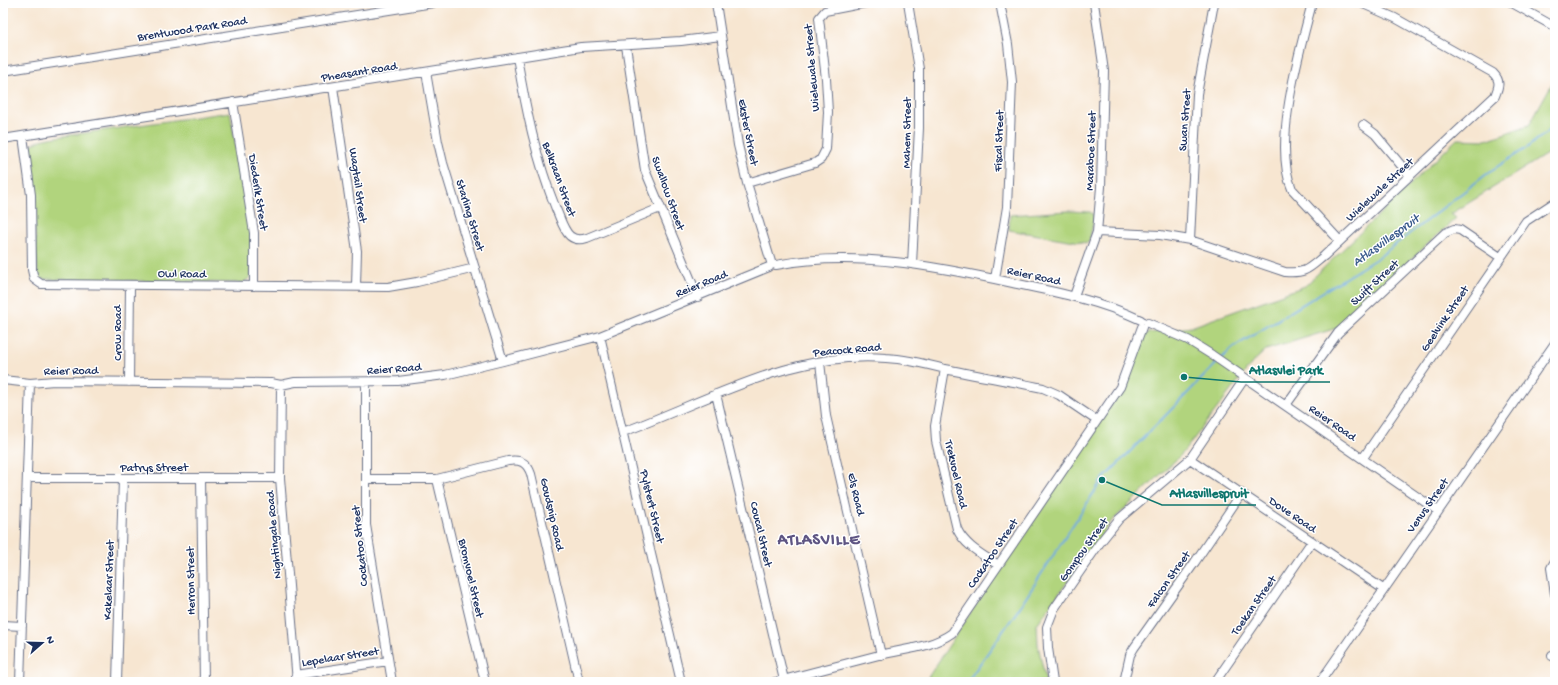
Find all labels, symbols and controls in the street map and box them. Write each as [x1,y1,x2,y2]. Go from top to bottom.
street label: Brentwood Park Road [136,14,249,46]
street label: Wielewale Street [802,23,824,112]
street label: Pheasant Road [319,60,399,86]
street label: Swan Street [1177,88,1195,152]
street label: Mahem Street [900,96,916,169]
street label: Ekster Street [734,98,761,168]
street label: Fiscal Street [992,109,1008,173]
street label: Maraboe Street [1084,110,1100,191]
street label: Belkraan Street [538,139,578,220]
street label: Wagtail Street [345,147,369,225]
street label: Diederik Street [244,152,270,232]
street label: Swallow Street [647,155,687,233]
street label: Wielewale Street [1344,155,1418,225]
street label: Starling Street [452,178,487,254]
water label: Atlasvillespruit [1350,210,1425,270]
street label: Swift Street [1348,257,1403,309]
street label: Reier Road [1005,264,1063,290]
street label: Owl Road [158,268,207,282]
street label: Reier Road [674,268,731,302]
street label: Geelvink Street [1418,283,1473,355]
street label: Crow Road [112,304,126,361]
street label: Peacock Road [812,341,883,361]
callout: Atlasvlei Park [1241,357,1330,382]
street label: Reier Road [366,361,423,379]
text: Atlasvlei Park [1248,364,1325,379]
street label: Reier Road [44,365,99,379]
street label: Reier Road [1305,402,1359,446]
street label: Trekvoel Road [940,438,970,511]
street label: Patrys Street [119,462,189,476]
street label: Pylstert Street [636,468,667,545]
street label: Els Road [843,472,867,518]
street label: Venus Street [1404,475,1453,537]
street label: Goudsnip Road [536,477,566,553]
callout: Atlasvillespruit [1162,480,1256,505]
text: Atlasvillespruit [1169,487,1250,503]
street label: Nightingale Road [264,489,286,579]
street label: Dove Road [1265,494,1319,537]
street label: Coucal Street [746,500,775,570]
street label: Cockatoo Street [350,504,372,587]
street label: Gompou Street [1057,515,1113,585]
street label: Cockatoo Street [965,516,1023,592]
district label: ATLASVILLE [777,532,860,551]
street label: Bromvoel Street [454,537,486,620]
street label: Kakelaar Street [102,539,118,620]
street label: Herron Street [184,546,200,615]
street label: Falcon Street [1144,548,1195,612]
street label: Toekan Street [1228,573,1281,639]
north arrow [22,623,62,663]
text: N [43,635,56,646]
street label: Lepelaar Street [301,645,381,671]

